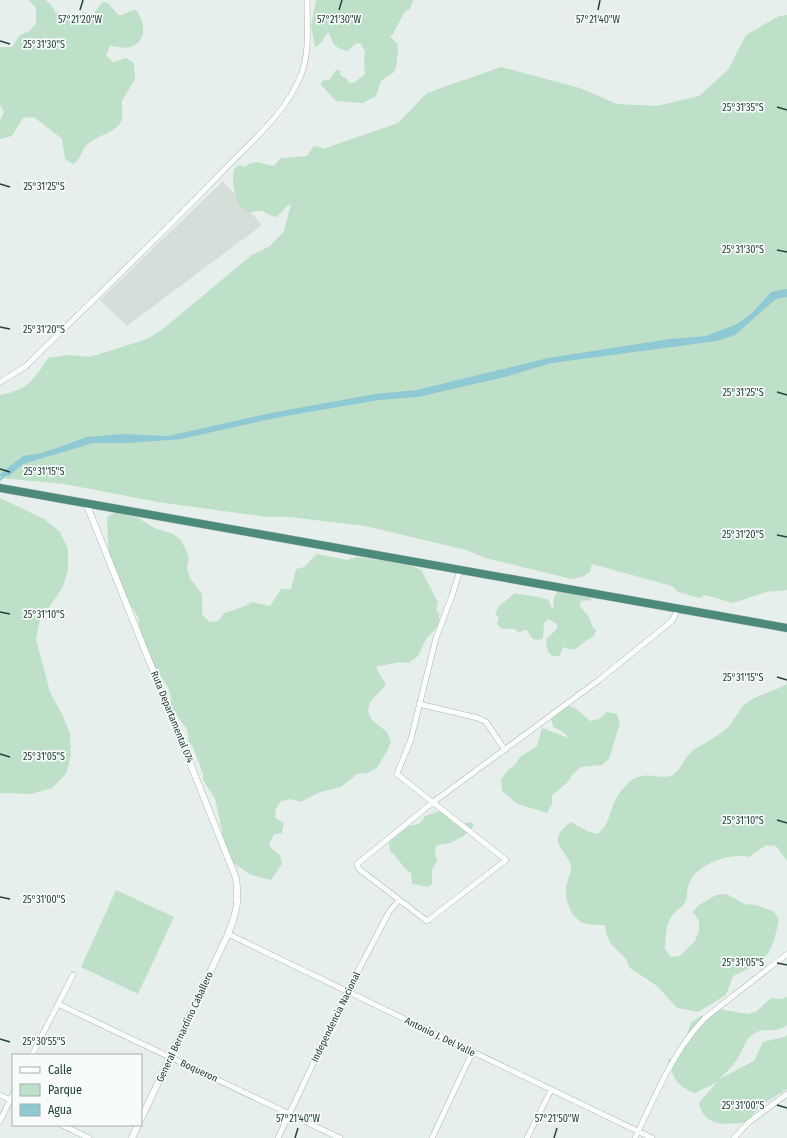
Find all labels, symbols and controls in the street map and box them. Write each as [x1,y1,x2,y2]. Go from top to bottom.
text: 57°21'20"W [58,14,103,26]
text: 57°21'30"W [317,14,362,26]
text: 57°21'40"W [576,14,621,26]
text: 25°31'30"S [23,39,65,51]
text: 25°31'35"S [722,102,764,114]
text: 25°31'25"S [23,181,65,193]
text: 25°31'30"S [722,244,764,256]
text: 25°31'20"S [23,324,65,336]
text: 25°31'25"S [722,387,764,399]
text: 25°31'15"S [24,466,64,478]
text: 25°31'20"S [722,529,764,541]
text: 25°31'10"S [23,609,65,621]
street label: Ruta Departamental 074 [148,669,196,765]
text: 25°31'15"S [723,672,763,684]
text: 25°31'05"S [23,751,65,763]
text: 25°31'10"S [722,815,764,827]
text: 25°31'00"S [23,894,65,906]
text: 25°31'05"S [722,957,764,969]
street label: General Bernardino Caballero [154,970,216,1084]
street label: Independencia Nacional [309,970,363,1064]
street label: Antonio J. Del Valle [403,1015,477,1059]
text: 25°30'55"S [23,1036,65,1048]
legend [12,1054,142,1126]
street label: Boqueron [178,1057,220,1085]
text: Calle [48,1063,72,1077]
text: Parque [48,1083,82,1097]
text: 25°31'00"S [722,1100,764,1112]
text: Agua [48,1103,72,1117]
text: 57°21'40"W [276,1113,321,1125]
text: 57°21'50"W [535,1113,580,1125]

